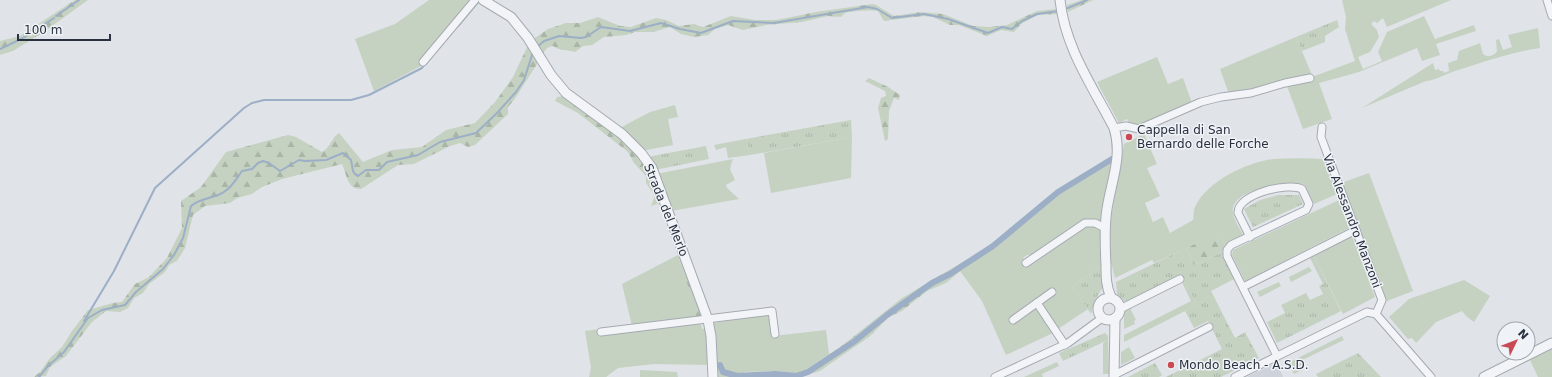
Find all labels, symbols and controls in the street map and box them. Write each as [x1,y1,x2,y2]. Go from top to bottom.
scale bar [18,16,110,42]
text: 100 m [24,23,62,37]
place label: Cappella di San Bernardo delle Forche [1137,123,1269,151]
marker: Cappella di San Bernardo delle Forche [1124,132,1134,142]
street label: Via Alessandro Manzoni [1320,152,1384,290]
street label: Strada del Merlo [641,162,691,258]
north arrow [1496,321,1536,361]
text: N [1515,327,1531,342]
place label: Mondo Beach - A.S.D. [1179,358,1309,372]
marker: Mondo Beach - A.S.D. [1166,360,1176,370]

